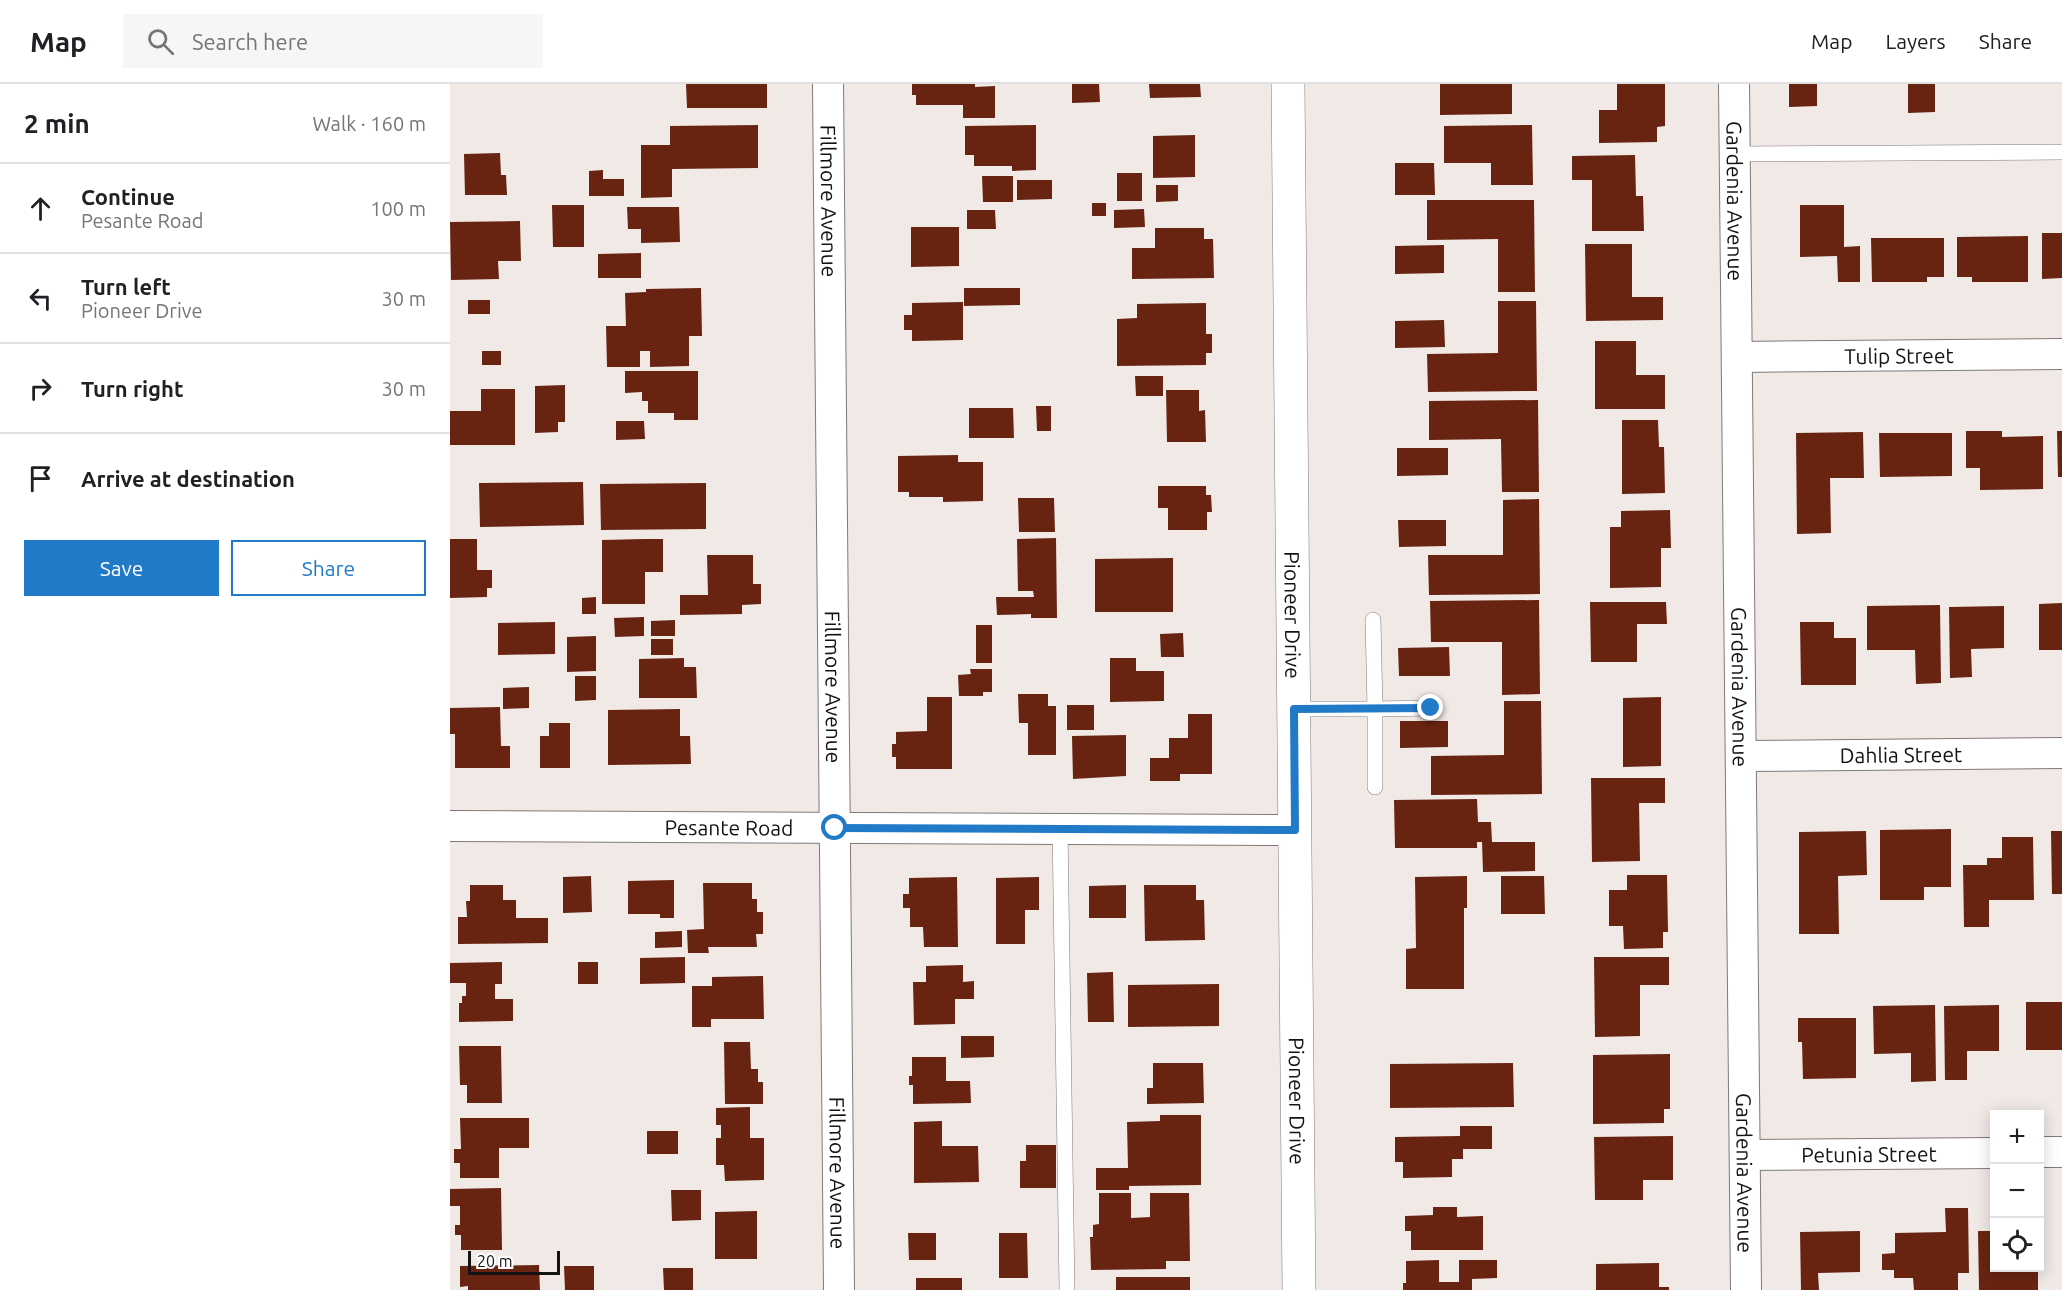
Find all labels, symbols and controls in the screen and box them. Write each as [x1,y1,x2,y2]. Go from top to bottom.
search box [123,14,543,68]
icon: search [144,25,177,58]
text: Map [30,26,87,57]
text: Search here [192,29,308,54]
text: Map [1811,29,1852,53]
text: Layers [1885,29,1946,53]
text: Share [1979,29,2032,53]
text: 2 min [24,109,90,138]
text: Walk · 160 m [313,112,426,135]
street label: Gardenia Avenue [1722,121,1748,281]
street label: Fillmore Avenue [816,125,842,277]
text: Continue [81,184,175,209]
icon: ahead [24,192,57,225]
text: 100 m [370,197,426,220]
text: Pesante Road [81,209,204,232]
text: Turn left [81,274,171,299]
icon: left [24,282,57,315]
text: 30 m [382,287,426,310]
text: Pioneer Drive [81,299,202,322]
street label: Tulip Street [1844,343,1954,368]
icon: right [24,372,57,405]
text: Turn right [81,376,183,401]
text: 30 m [382,377,426,400]
icon: arrive [24,462,57,495]
text: Arrive at destination [81,466,295,491]
button: Save [24,540,219,596]
button: Share [231,540,426,596]
street label: Pioneer Drive [1280,551,1305,679]
street label: Gardenia Avenue [1727,607,1753,767]
street label: Fillmore Avenue [821,610,846,763]
route end [1417,694,1443,720]
street label: Dahlia Street [1840,742,1962,767]
route start [821,814,847,840]
street label: Pesante Road [665,815,793,840]
street label: Pioneer Drive [1285,1037,1310,1165]
street label: Gardenia Avenue [1732,1093,1758,1253]
street label: Fillmore Avenue [825,1096,851,1249]
map controls [1990,1110,2044,1272]
button: + [1990,1110,2044,1164]
street label: Petunia Street [1801,1141,1937,1167]
button: − [1990,1164,2044,1218]
button: locate [1990,1218,2044,1272]
scale bar [468,1248,560,1276]
text: 20 m [477,1252,513,1270]

